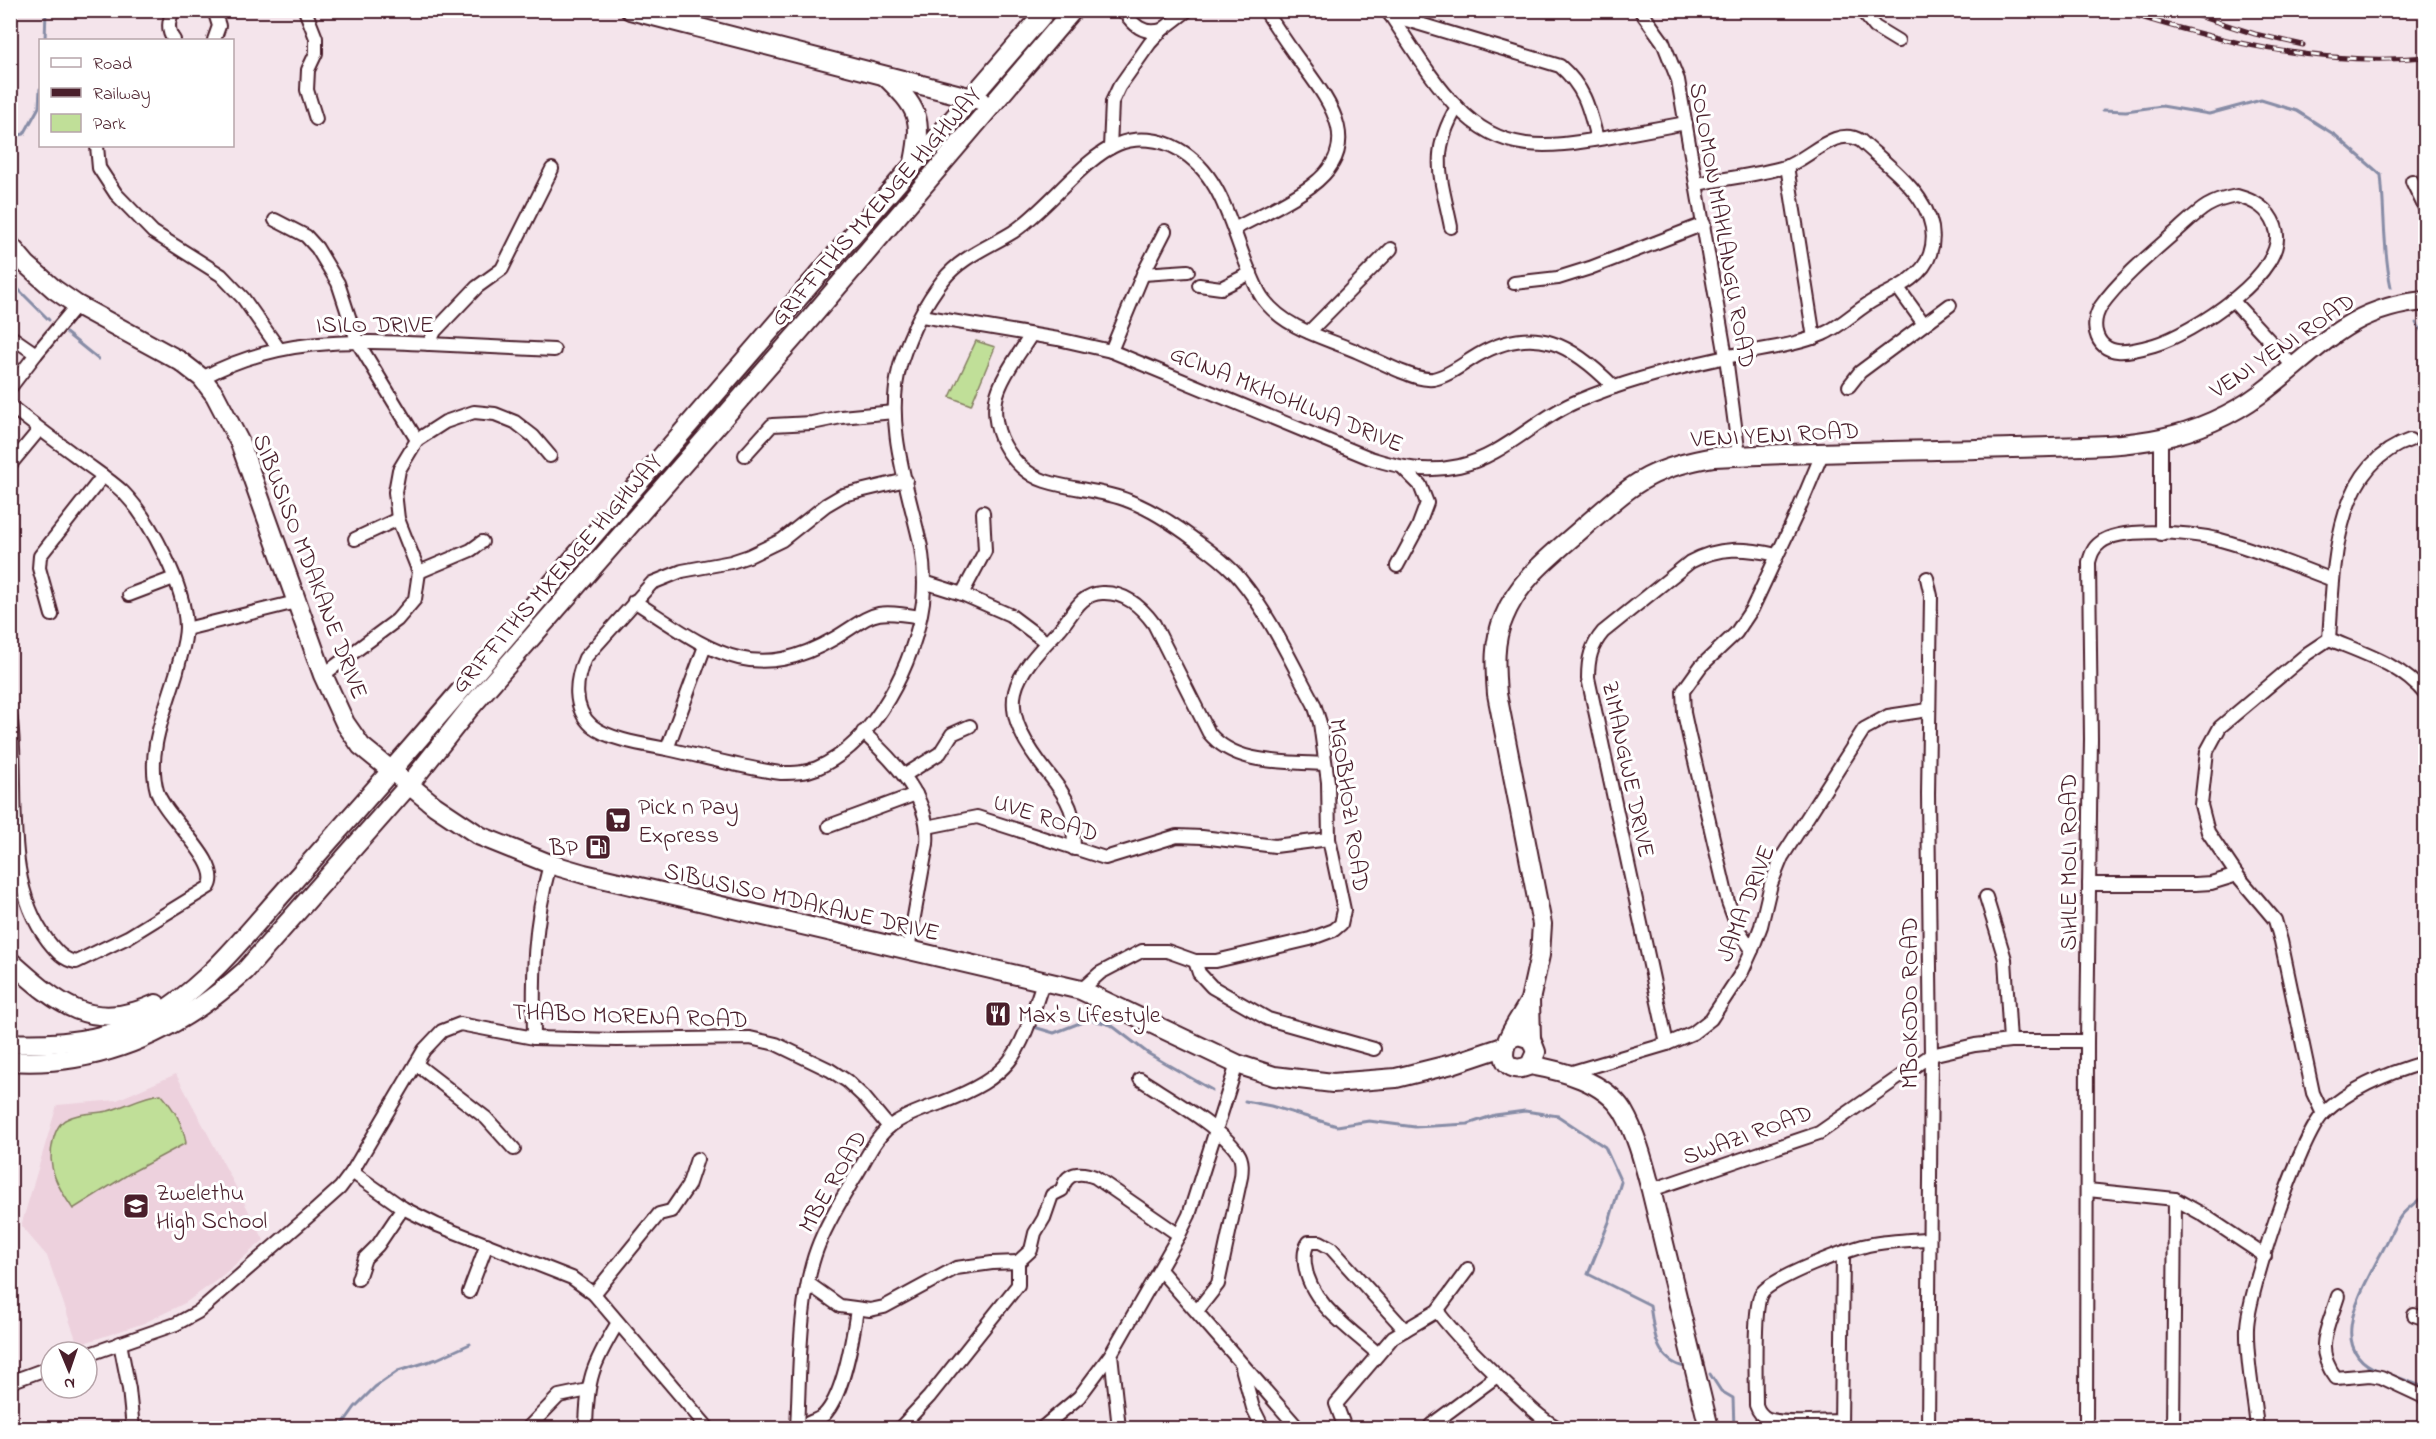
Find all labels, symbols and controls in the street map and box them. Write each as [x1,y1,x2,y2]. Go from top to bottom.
legend [39,39,234,147]
text: Road [93,52,132,78]
street label: GRIFFITHS MXENGE HIGHWAY [763,80,991,335]
street label: SOLOMON MAHLANGU ROAD [1678,80,1763,371]
text: Railway [93,82,150,108]
text: Park [93,112,126,138]
street label: VENI YENI ROAD [2203,285,2363,409]
street label: ISILO DRIVE [316,309,434,344]
street label: GCINA MKHOHLWA DRIVE [1164,337,1408,463]
street label: VENI YENI ROAD [1689,415,1860,458]
street label: SIBUSISO MDAKANE DRIVE [242,429,375,705]
street label: GRIFFITHS MXENGE HIGHWAY [444,447,672,702]
street label: ZIMANGWE DRIVE [1591,678,1662,861]
street label: MGOBHOZI ROAD [1318,716,1377,894]
street label: SIHLE MOLI ROAD [2053,774,2088,950]
street label: UVE ROAD [988,786,1102,853]
place label: Pick n Pay Express [638,791,739,854]
supermarket icon: Pick n Pay Express [603,805,633,835]
place label: BP [548,832,579,867]
fuel station icon: BP [583,832,613,862]
street label: JAMA DRIVE [1709,840,1786,967]
street label: SIBUSISO MDAKANE DRIVE [660,855,943,952]
street label: MBOKODO ROAD [1894,917,1929,1089]
street label: THABO MORENA ROAD [511,996,748,1039]
restaurant icon: Max's Lifestyle [983,999,1013,1029]
place label: Max's Lifestyle [1018,999,1161,1035]
street label: SWAZI ROAD [1678,1097,1818,1176]
street label: MBE ROAD [791,1125,878,1240]
place label: Zwelethu High School [156,1177,267,1240]
school or university icon: Zwelethu High School [121,1191,151,1221]
north arrow [39,1340,99,1400]
text: N [63,1371,75,1395]

